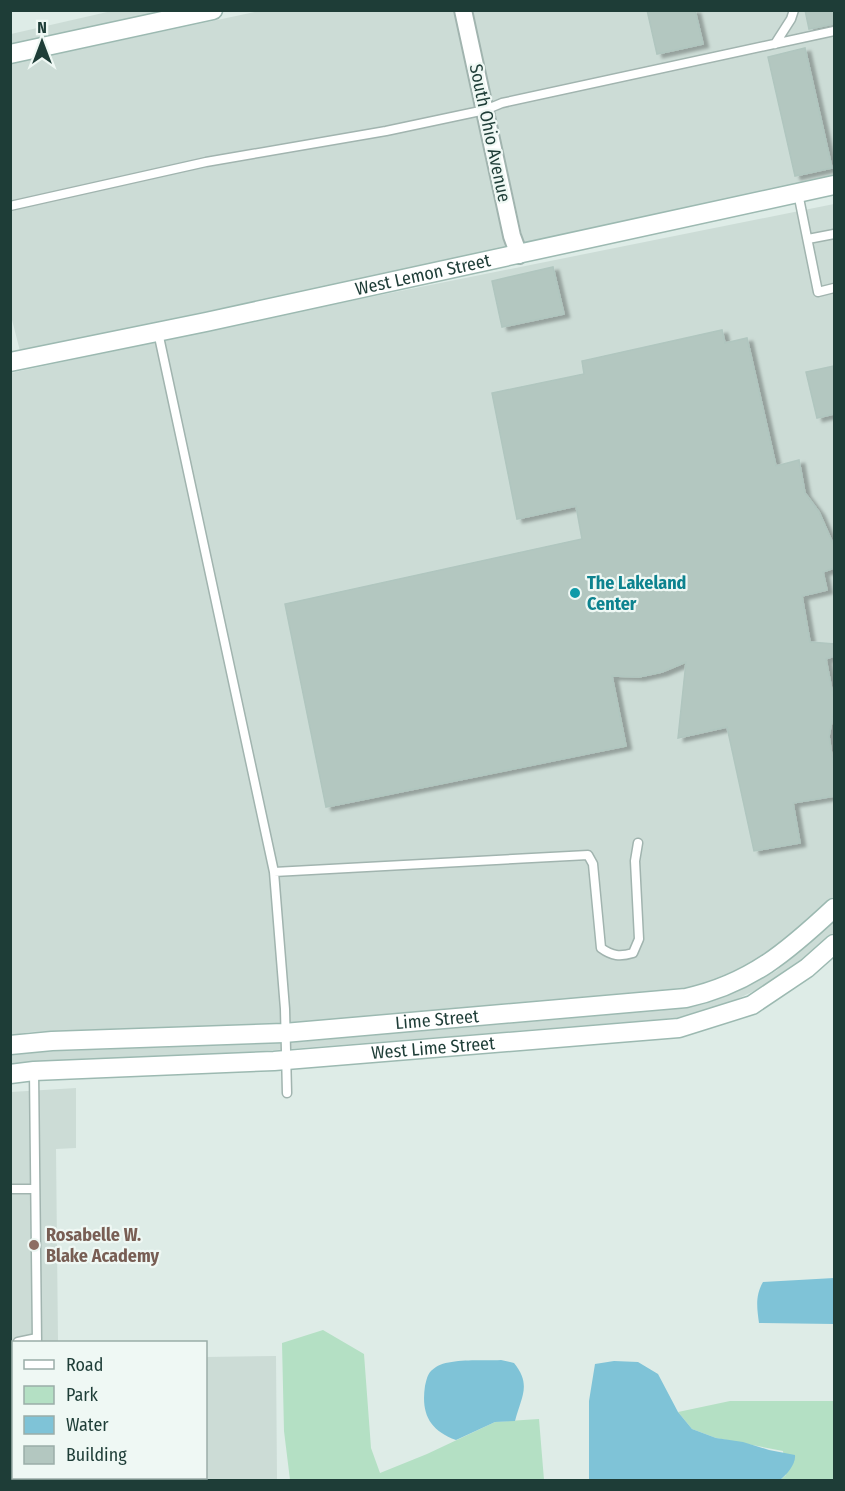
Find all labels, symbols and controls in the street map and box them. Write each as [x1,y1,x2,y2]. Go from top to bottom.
north arrow [12,12,72,72]
text: N [37,18,47,37]
street label: South Ohio Avenue [465,62,515,204]
street label: West Lemon Street [353,249,493,300]
place label: The Lakeland Center [587,572,686,615]
marker: The Lakeland Center [568,586,582,600]
street label: Lime Street [394,1005,480,1034]
street label: West Lime Street [370,1032,496,1064]
place label: Rosabelle W. Blake Academy [46,1224,160,1267]
marker: Rosabelle W. Blake Academy [27,1238,41,1252]
legend [12,1341,207,1479]
text: Road [66,1354,103,1376]
text: Park [66,1384,99,1406]
text: Water [66,1414,109,1436]
text: Building [66,1444,127,1466]

